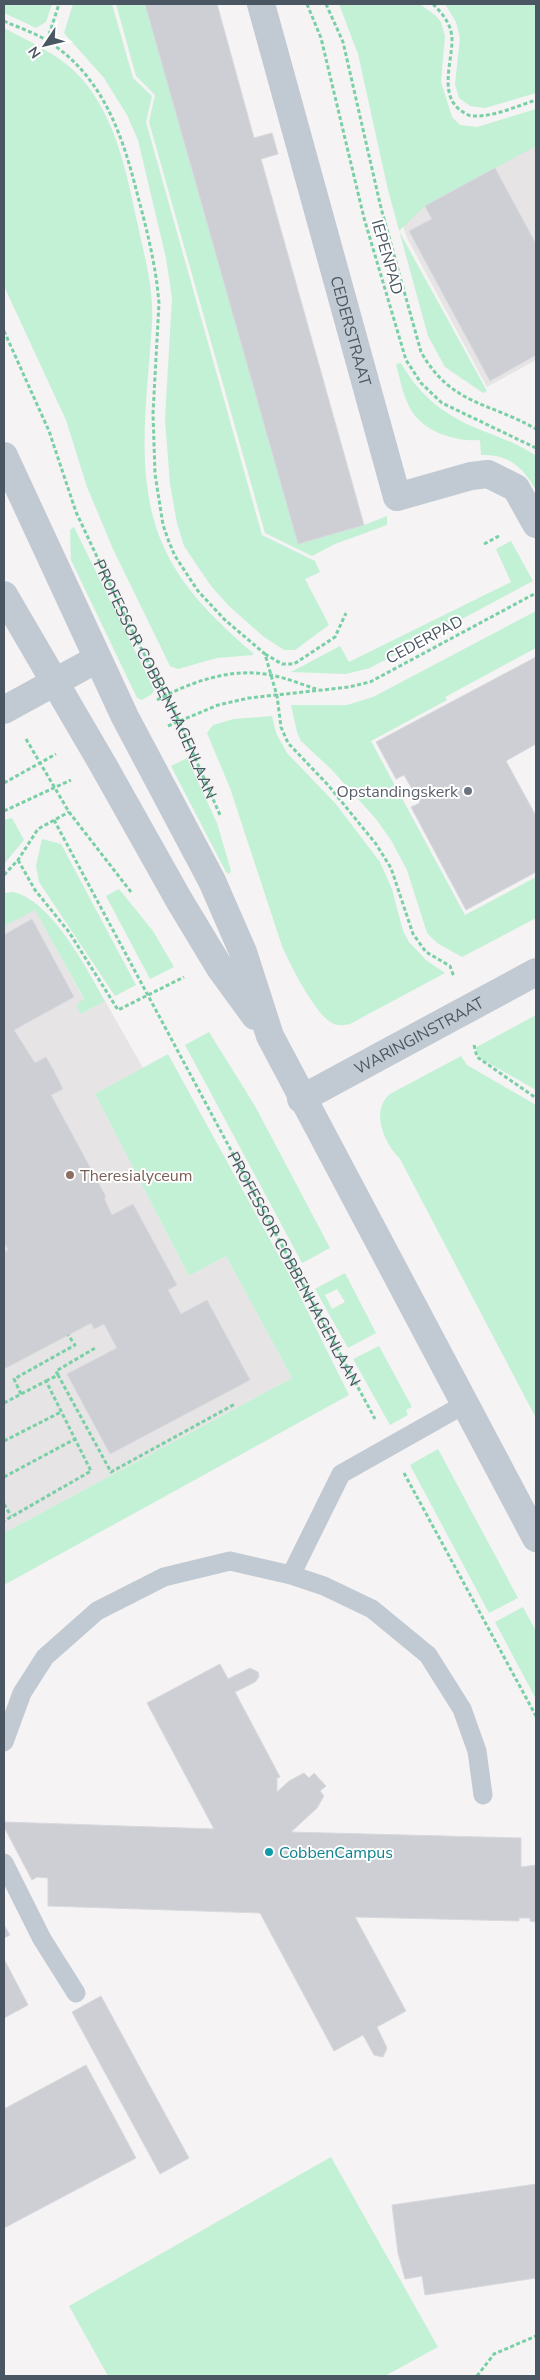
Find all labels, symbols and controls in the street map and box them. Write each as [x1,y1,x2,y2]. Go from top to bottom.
north arrow [20,20,70,70]
text: N [24,42,46,62]
street label: IEPENPAD [366,217,408,297]
street label: CEDERSTRAAT [324,273,376,389]
street label: PROFESSOR COBBENHAGENLAAN [88,556,222,802]
street label: CEDERPAD [382,610,467,669]
place label: Opstandingskerk [336,781,459,803]
marker: Opstandingskerk [462,785,474,797]
street label: WARINGINSTRAAT [351,992,488,1080]
street label: PROFESSOR COBBENHAGENLAAN [222,1148,365,1390]
place label: Theresialyceum [80,1165,192,1187]
marker: Theresialyceum [64,1169,76,1181]
place label: CobbenCampus [279,1842,393,1864]
marker: CobbenCampus [263,1846,275,1858]

